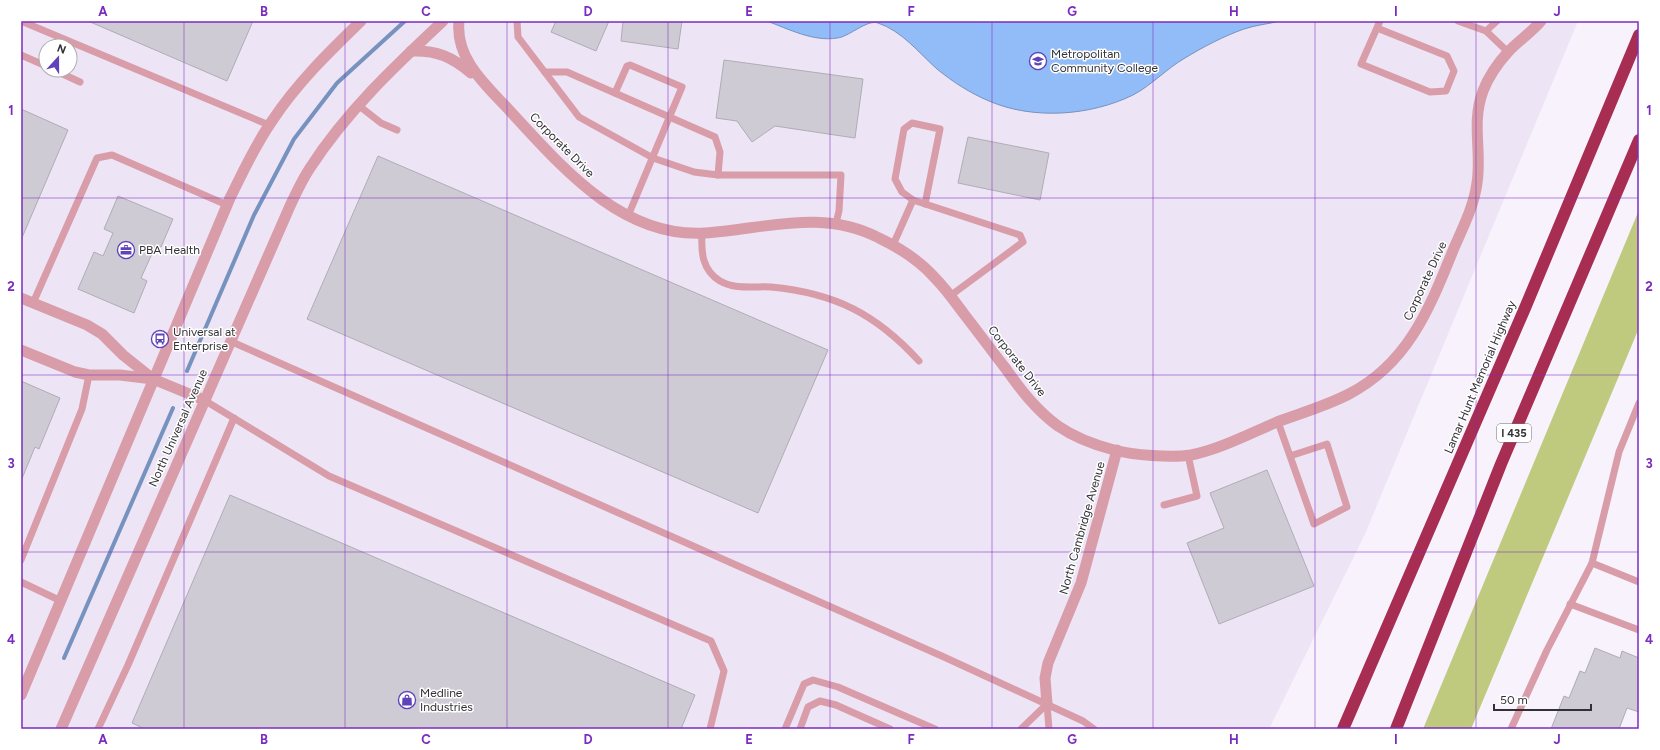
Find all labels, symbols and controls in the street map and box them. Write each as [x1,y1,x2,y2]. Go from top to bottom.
text: A [98,4,108,19]
text: B [260,4,268,19]
text: C [421,4,431,19]
text: D [583,4,593,19]
text: E [745,4,753,19]
text: F [907,4,915,19]
text: G [1067,4,1077,19]
text: H [1229,4,1239,19]
text: I [1394,4,1398,19]
text: J [1553,4,1561,19]
north arrow [38,38,78,78]
text: N [55,42,68,57]
place label: Metropolitan Community College [1051,47,1159,75]
school or university icon: Metropolitan Community College [1028,51,1048,71]
text: 1 [8,103,14,118]
text: 1 [1646,103,1652,118]
street label: Corporate Drive [527,110,598,181]
street label: Corporate Drive [1401,239,1450,323]
office icon: PBA Health [116,240,136,260]
place label: PBA Health [139,243,200,257]
text: 2 [7,279,15,294]
text: 2 [1645,279,1653,294]
street label: Lamar Hunt Memorial Highway [1441,298,1519,456]
street label: Corporate Drive [985,323,1049,399]
place label: Universal at Enterprise [173,325,236,353]
bus stop icon: Universal at Enterprise [150,329,170,349]
street label: North Universal Avenue [146,367,210,489]
road number: I 435 [1497,424,1531,442]
text: 3 [7,456,15,471]
text: 3 [1645,456,1653,471]
street label: North Cambridge Avenue [1056,460,1108,596]
text: 4 [7,632,15,647]
text: 4 [1645,632,1653,647]
place label: Medline Industries [420,686,473,714]
scale bar [1494,686,1591,712]
shop icon: Medline Industries [397,690,417,710]
text: 50 m [1500,693,1528,707]
text: A [98,732,108,747]
text: B [260,732,268,747]
text: C [421,732,431,747]
text: D [583,732,593,747]
text: E [745,732,753,747]
text: F [907,732,915,747]
text: G [1067,732,1077,747]
text: H [1229,732,1239,747]
text: I [1394,732,1398,747]
text: J [1553,732,1561,747]

